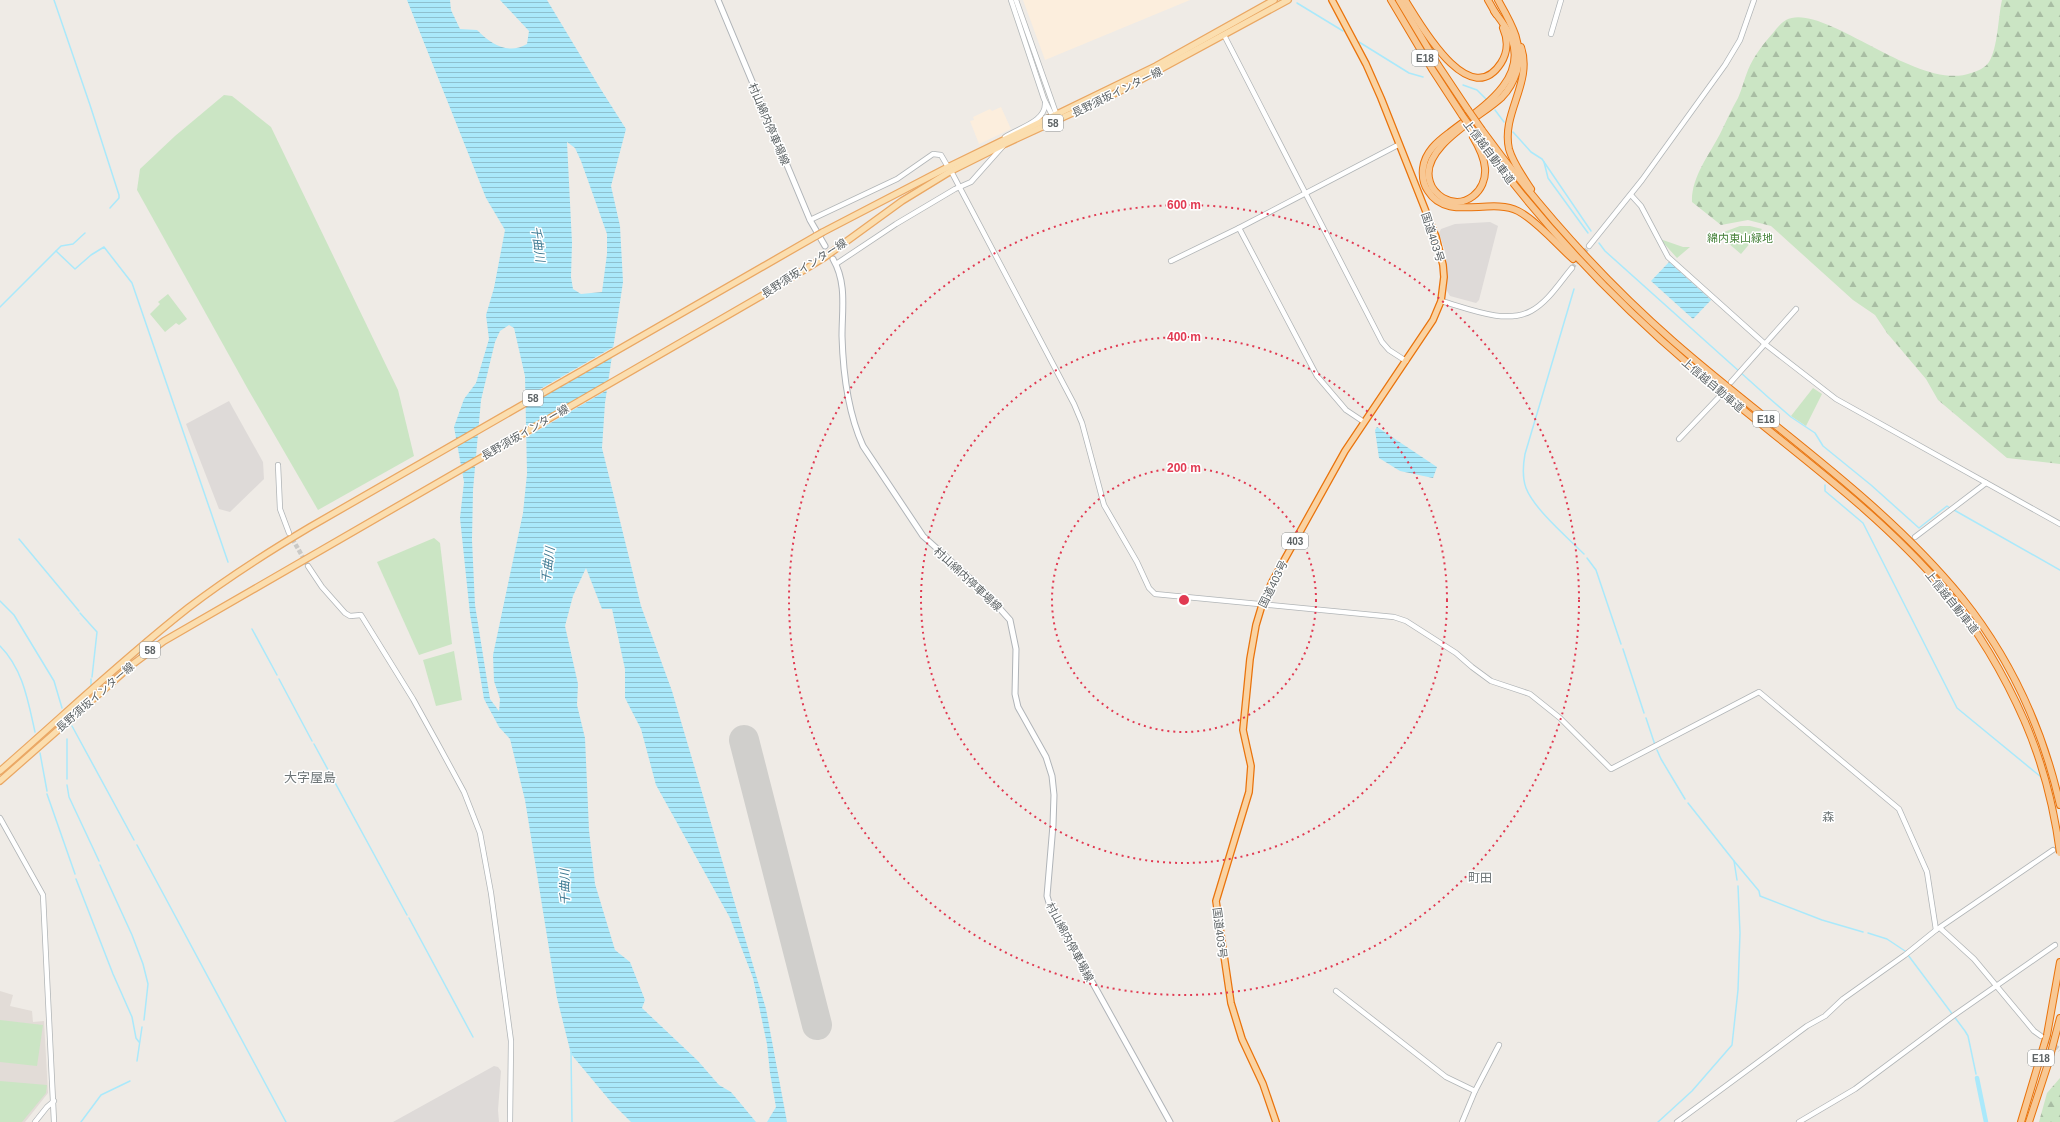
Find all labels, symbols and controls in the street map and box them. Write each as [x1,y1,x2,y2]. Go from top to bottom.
road number: E18 [1412,50,1438,66]
street label: 長野須坂インター線 [1070,65,1164,119]
street label: 村山綿内停車場線 [746,81,792,167]
road number: 58 [1043,115,1063,131]
street label: 上信越自動車道 [1461,118,1517,186]
text: 600 m [1167,198,1201,212]
street label: 国道403号 [1419,211,1447,263]
water label: 千曲川 [529,225,548,265]
park label: 綿内東山緑地 [1707,232,1773,244]
street label: 長野須坂インター線 [759,236,849,300]
text: 400 m [1167,330,1201,344]
street label: 上信越自動車道 [1680,356,1746,414]
road number: 58 [523,390,543,406]
street label: 長野須坂インター線 [479,402,571,462]
road number: E18 [1753,411,1779,427]
text: 200 m [1167,461,1201,475]
road number: 403 [1282,533,1308,549]
water label: 千曲川 [539,544,557,584]
street label: 村山綿内停車場線 [932,545,1004,613]
street label: 国道403号 [1256,558,1290,610]
street label: 上信越自動車道 [1923,568,1981,636]
centre of rings [1177,593,1191,607]
road number: 58 [140,642,160,658]
street label: 長野須坂インター線 [54,660,136,734]
district label: 大字屋島 [284,770,336,785]
district label: 森 [1822,810,1834,824]
water label: 千曲川 [558,867,572,905]
district label: 町田 [1468,871,1492,885]
street label: 村山綿内停車場線 [1044,900,1096,984]
street label: 国道403号 [1211,907,1229,959]
road number: E18 [2028,1050,2054,1066]

